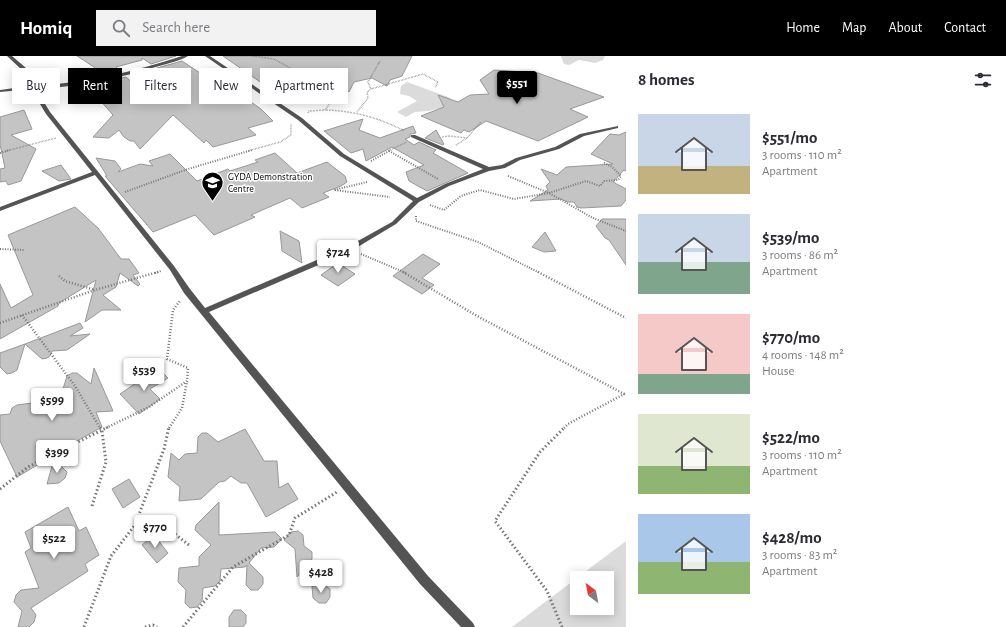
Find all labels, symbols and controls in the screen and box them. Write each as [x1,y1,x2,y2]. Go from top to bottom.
search box [96,10,376,46]
icon: search [110,17,132,39]
text: Homiq [20,19,72,38]
text: Search here [142,20,210,35]
text: Home [786,21,820,35]
text: Map [842,21,866,35]
text: About [888,21,922,35]
text: Contact [944,21,986,35]
chip: Buy [12,68,60,104]
chip: Rent [68,68,122,104]
chip: Filters [130,68,191,104]
chip: New [199,68,252,104]
chip: Apartment [260,68,348,104]
icon: filters [972,69,994,91]
pin: $551 [493,71,541,105]
text: 8 homes [638,71,695,88]
text: $551 [506,77,528,90]
text: $551/mo [762,129,817,146]
icon: home [670,130,718,178]
text: 3 rooms · 110 m² [762,149,842,162]
text: Apartment [762,165,817,178]
school or university icon: GYDA Demonstration Centre [199,170,225,203]
place label: GYDA Demonstration Centre [228,172,312,194]
text: $539/mo [762,229,819,246]
icon: home [670,230,718,278]
pin: $724 [314,240,362,274]
text: $724 [326,246,350,259]
text: 3 rooms · 86 m² [762,249,838,262]
text: Apartment [762,265,817,278]
text: $770/mo [762,329,820,346]
icon: home [670,330,718,378]
text: 4 rooms · 148 m² [762,349,844,362]
pin: $539 [120,358,168,392]
text: $539 [132,364,156,377]
text: House [762,365,794,378]
pin: $599 [28,388,76,422]
text: $599 [40,394,64,407]
text: $522/mo [762,429,820,446]
icon: home [670,430,718,478]
pin: $399 [33,440,81,474]
text: $399 [45,446,69,459]
text: 3 rooms · 110 m² [762,449,842,462]
text: Apartment [762,465,817,478]
pin: $770 [131,515,179,549]
text: $770 [143,521,167,534]
pin: $522 [30,526,78,560]
text: $428/mo [762,529,822,546]
icon: home [670,530,718,578]
text: $522 [42,532,66,545]
text: 3 rooms · 83 m² [762,549,837,562]
pin: $428 [297,560,345,594]
text: Apartment [762,565,817,578]
text: $428 [309,566,333,579]
north arrow [570,571,614,615]
map controls [570,571,614,615]

